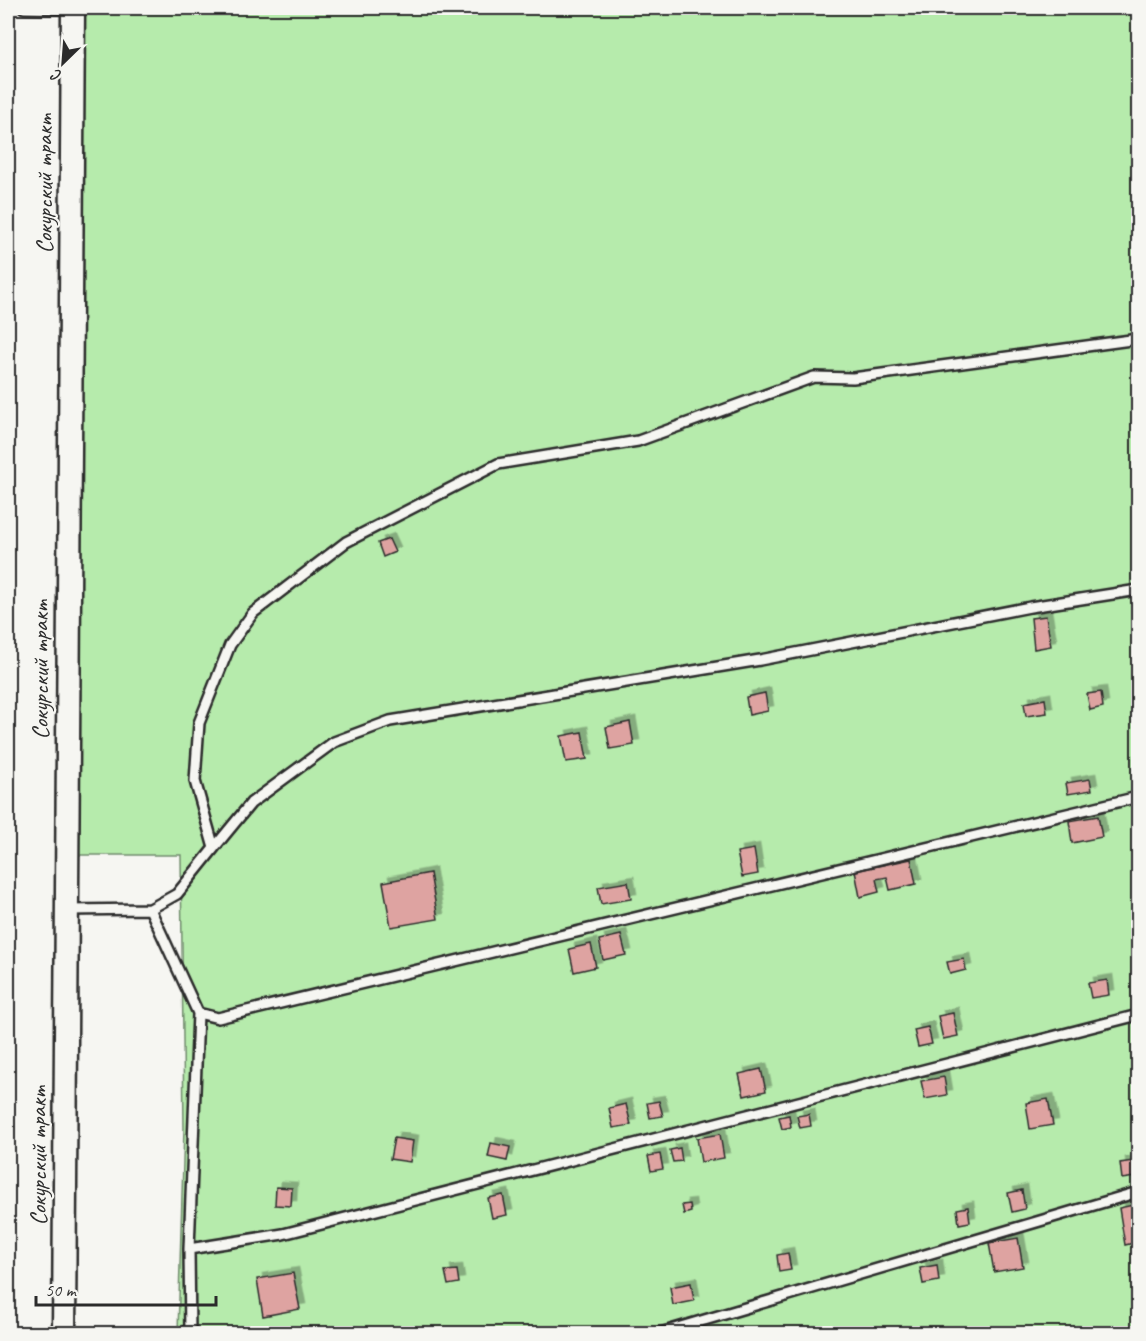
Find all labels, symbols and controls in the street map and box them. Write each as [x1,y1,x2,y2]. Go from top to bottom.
north arrow [33,33,93,93]
text: С [47,64,65,86]
street label: Сокурский тракт [29,113,59,254]
street label: Сокурский тракт [25,599,55,740]
street label: Сокурский тракт [23,1085,53,1226]
scale bar [36,1269,216,1307]
text: 50 m [45,1279,78,1301]

